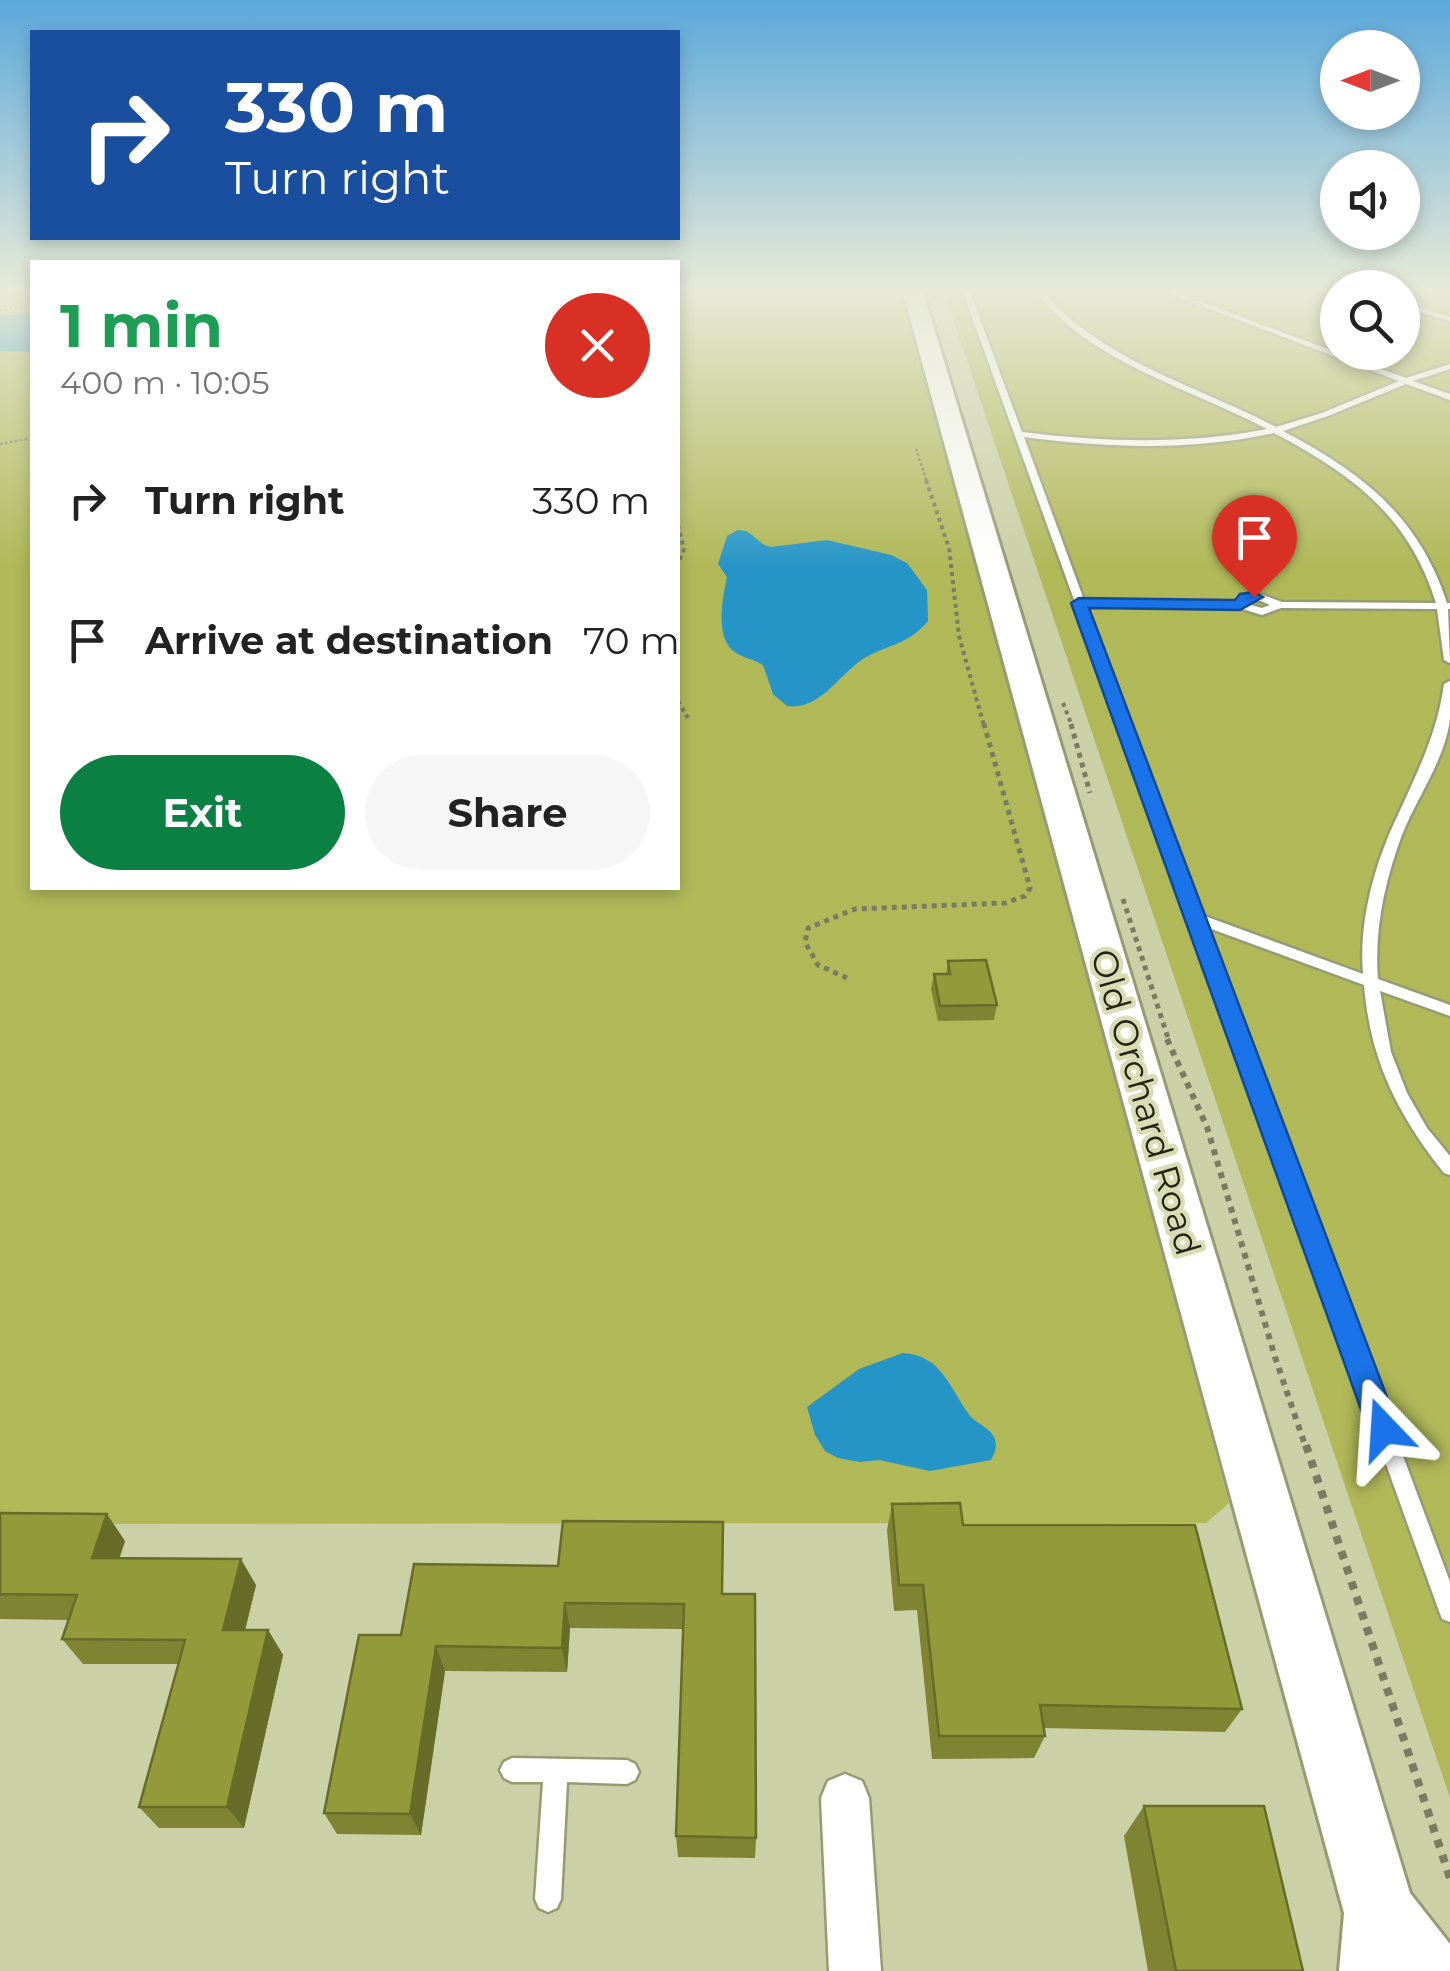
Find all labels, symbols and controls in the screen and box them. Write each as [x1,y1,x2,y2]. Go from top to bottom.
north arrow [1320,30,1420,130]
map controls [1320,30,1420,370]
text: 330 m [225,64,448,150]
icon: right [60,70,190,200]
text: Turn right [225,150,450,205]
button: sound [1320,150,1420,250]
button: search [1320,270,1420,370]
text: 1 min [60,289,223,362]
button: close [545,293,650,398]
text: 400 m · 10:05 [60,363,270,402]
icon: right [60,473,115,528]
text: Turn right [145,477,344,524]
text: 330 m [532,477,650,524]
pin [1212,495,1297,598]
icon: arrive [1227,510,1282,565]
icon: arrive [60,613,115,668]
text: Arrive at destination [145,617,553,664]
text: 70 m [583,617,680,664]
button: Exit [60,755,345,870]
button: Share [365,755,650,870]
street label: Old Orchard Road [1082,944,1210,1260]
position arrow [1332,1377,1436,1481]

